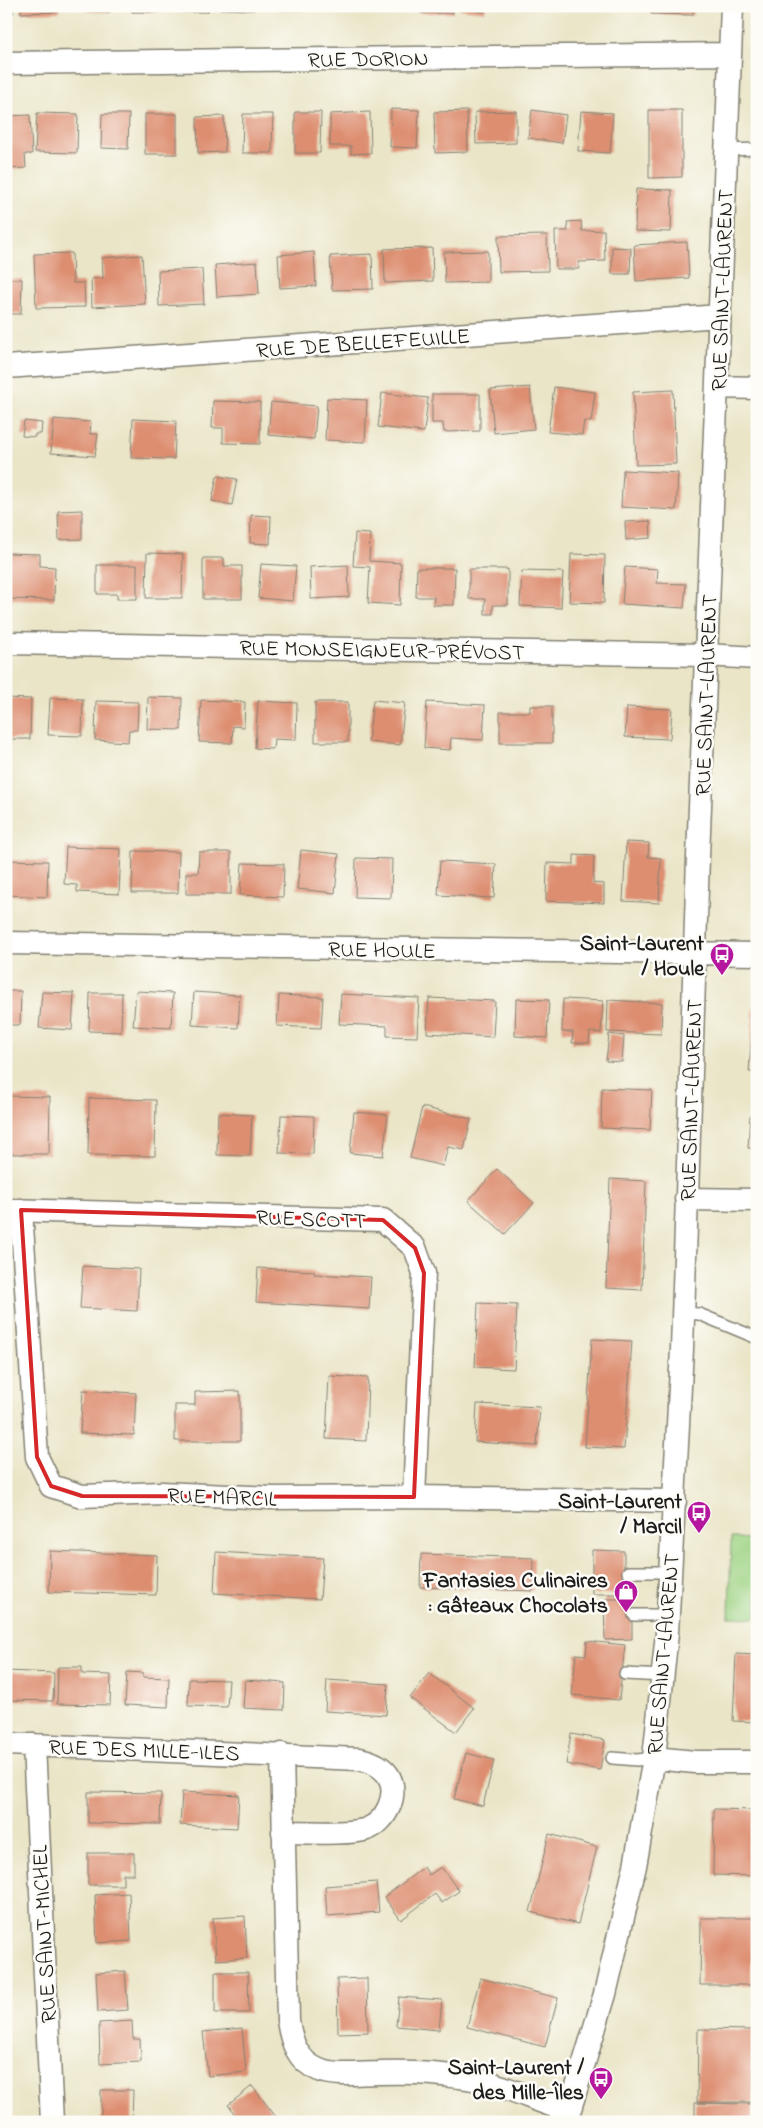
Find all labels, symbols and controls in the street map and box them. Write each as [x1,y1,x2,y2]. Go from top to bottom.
street label: RUE DORION [307,44,429,78]
street label: RUE SAINT-LAURENT [704,188,744,392]
street label: RUE DE BELLEFEUILLE [255,322,471,368]
street label: RUE SAINT-LAURENT [688,593,728,797]
street label: RUE MONSEIGNEUR-PRÉVOST [239,634,525,670]
place label: Saint-Laurent / Houle [580,929,705,986]
street label: RUE HOULE [328,935,436,969]
bus stop icon: Saint-Laurent / Houle [709,942,735,976]
street label: RUE SAINT-LAURENT [673,998,713,1202]
street label: RUE SCOTT [255,1203,367,1239]
street label: RUE MARCIL [167,1481,278,1517]
place label: Saint-Laurent / Marcil [558,1487,683,1544]
bus stop icon: Saint-Laurent / Marcil [686,1500,712,1534]
street label: RUE SAINT-LAURENT [640,1552,690,1756]
place label: Fantasies Culinaires : Gâteaux Chocolats [422,1566,608,1623]
shop icon: Fantasies Culinaires : Gâteaux Chocolats [613,1579,639,1613]
street label: RUE DES MILLE-ILES [48,1733,240,1771]
street label: RUE SAINT-MICHEL [25,1843,67,2024]
place label: Saint-Laurent / des Mille-Îles [448,2053,584,2110]
bus stop icon: Saint-Laurent / des Mille-Îles [588,2066,614,2100]

